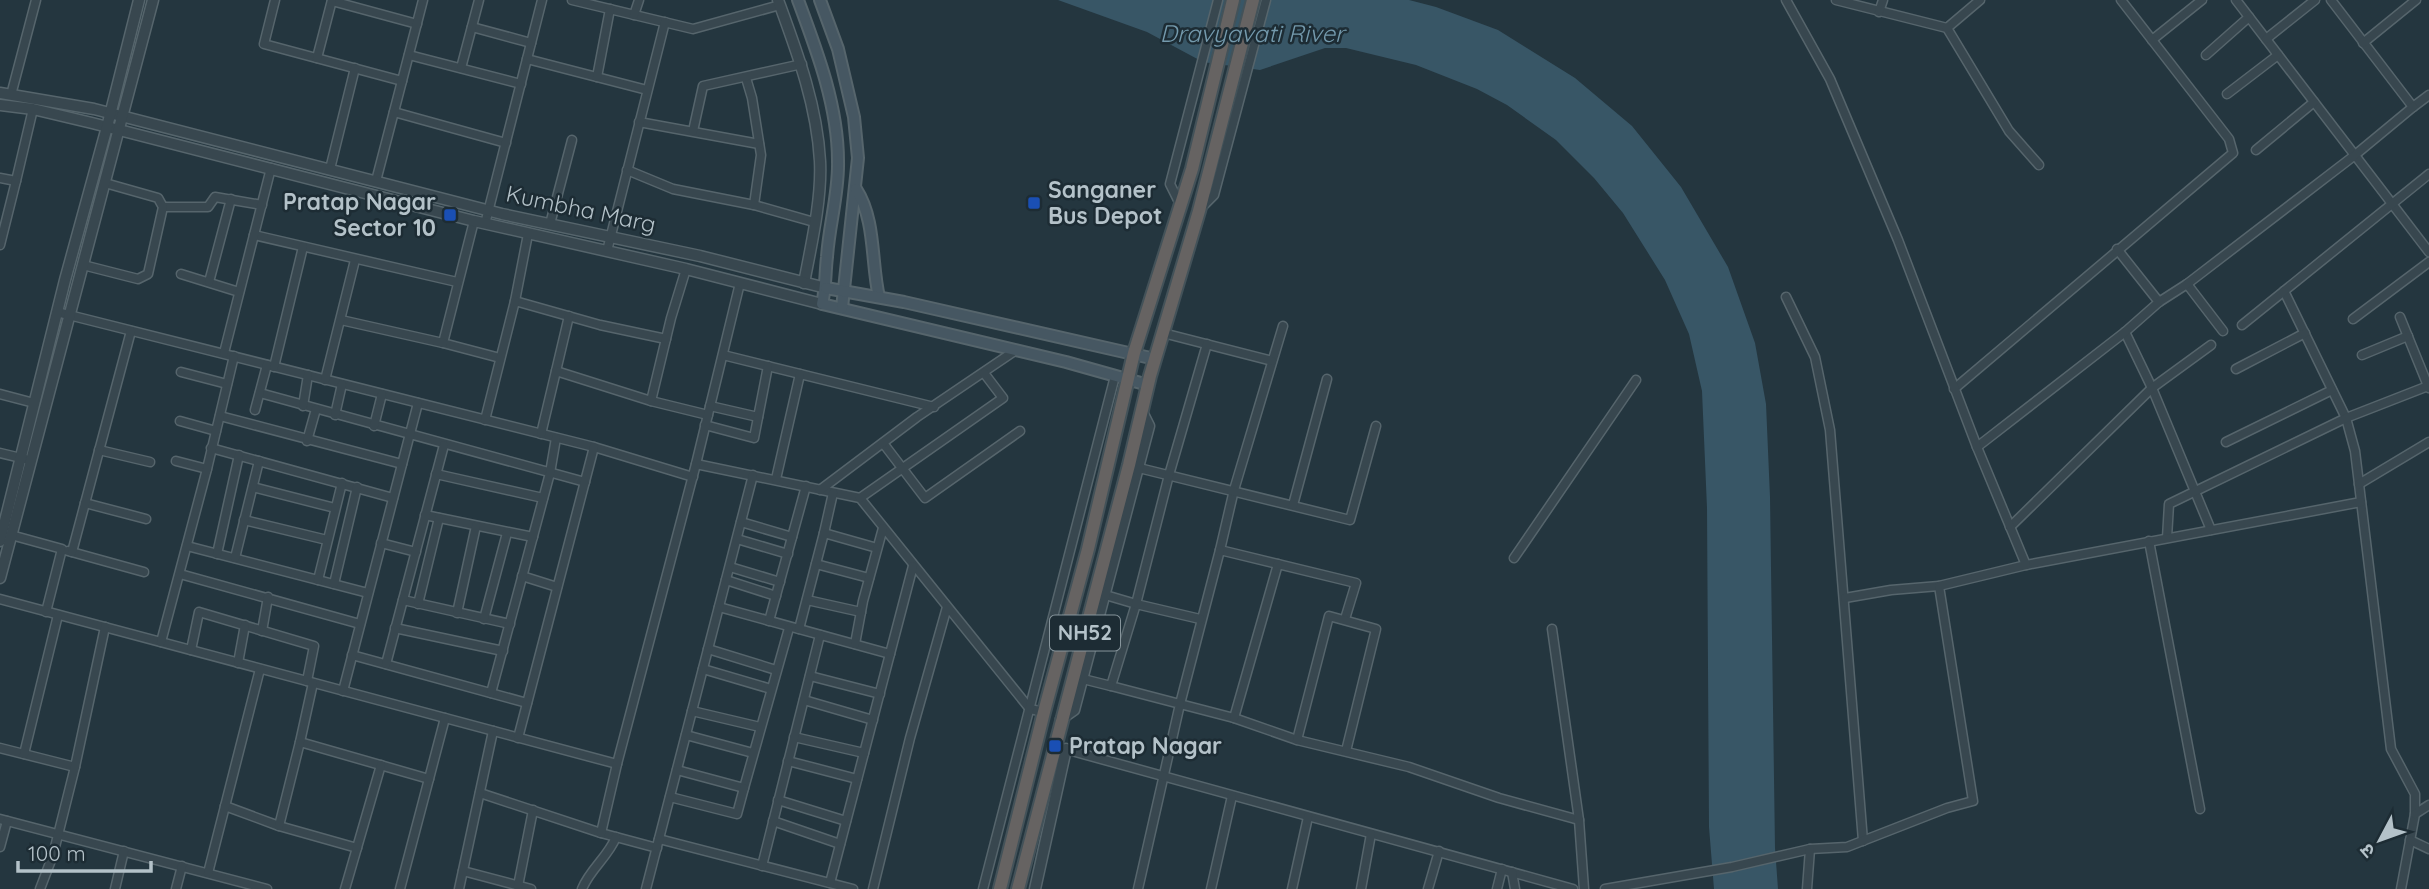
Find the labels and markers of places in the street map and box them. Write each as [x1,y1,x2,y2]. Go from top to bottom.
place label: Sanganer Bus Depot [1048,175,1163,230]
place label: Pratap Nagar Sector 10 [283,187,436,242]
marker: Sanganer Bus Depot [1026,195,1042,211]
marker: Pratap Nagar Sector 10 [442,207,458,223]
place label: Pratap Nagar [1069,731,1222,760]
marker: Pratap Nagar [1047,738,1063,754]

